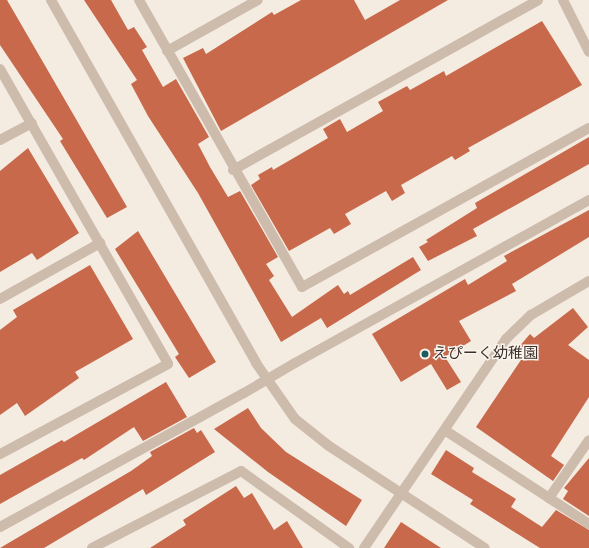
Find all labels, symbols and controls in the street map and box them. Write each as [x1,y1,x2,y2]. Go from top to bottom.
place label: えぴーく幼稚園 [433,345,538,363]
marker: えぴーく幼稚園 [420,349,430,359]

